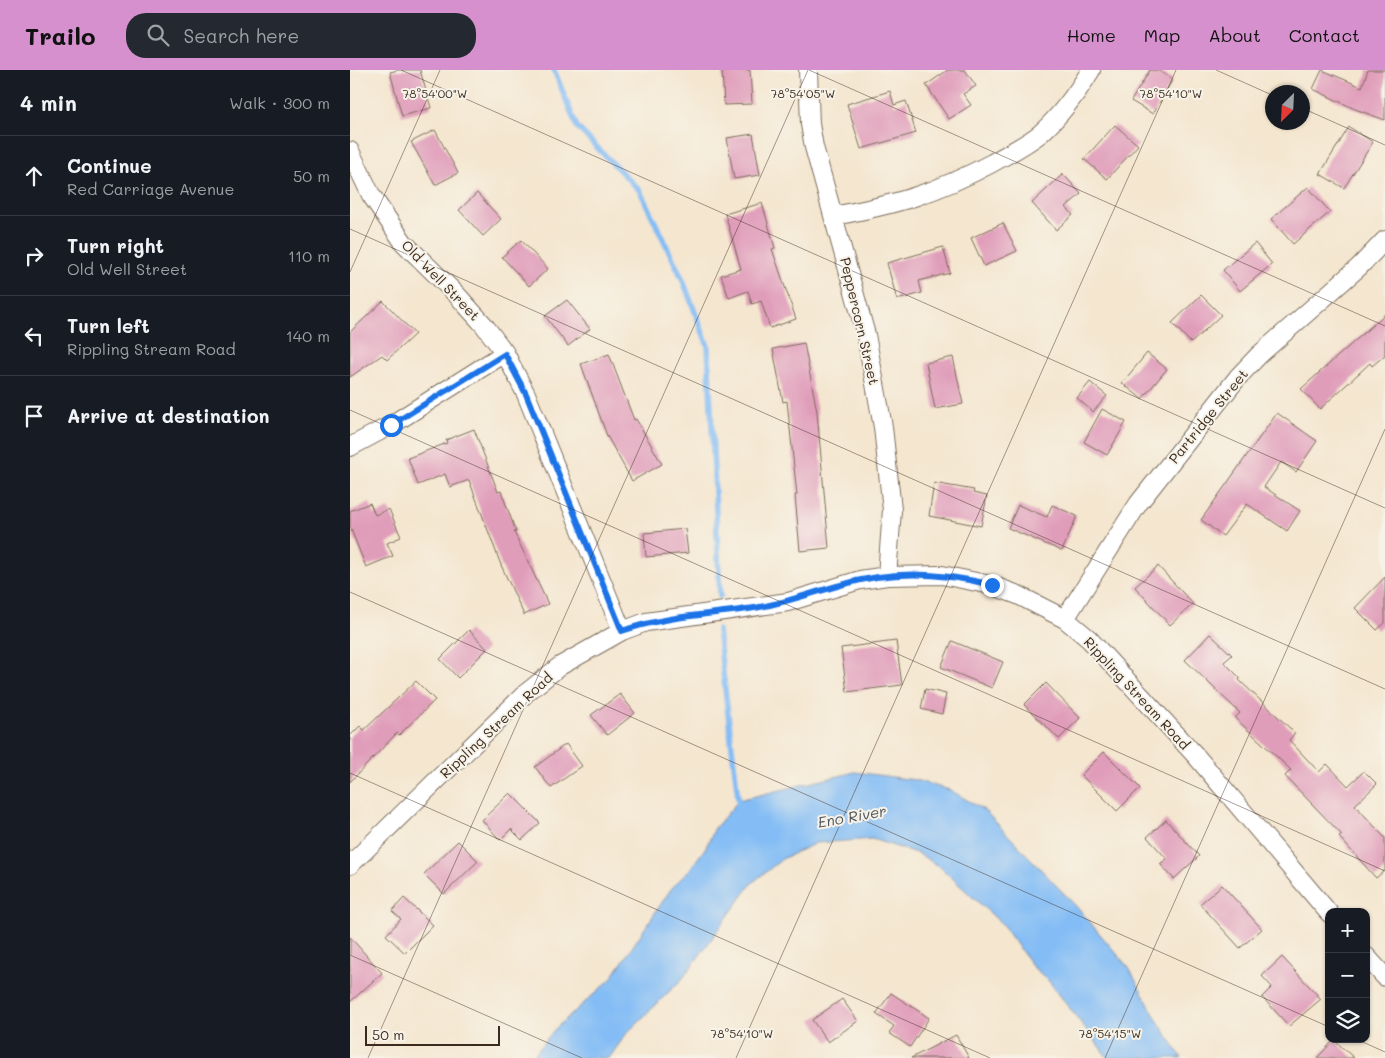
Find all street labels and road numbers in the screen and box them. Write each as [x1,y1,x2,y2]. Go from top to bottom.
street label: Old Well Street [398,236,484,324]
street label: Peppercorn Street [836,255,884,387]
street label: Partridge Street [1164,365,1252,467]
street label: Rippling Stream Road [1080,633,1194,754]
street label: Rippling Stream Road [436,668,557,782]

